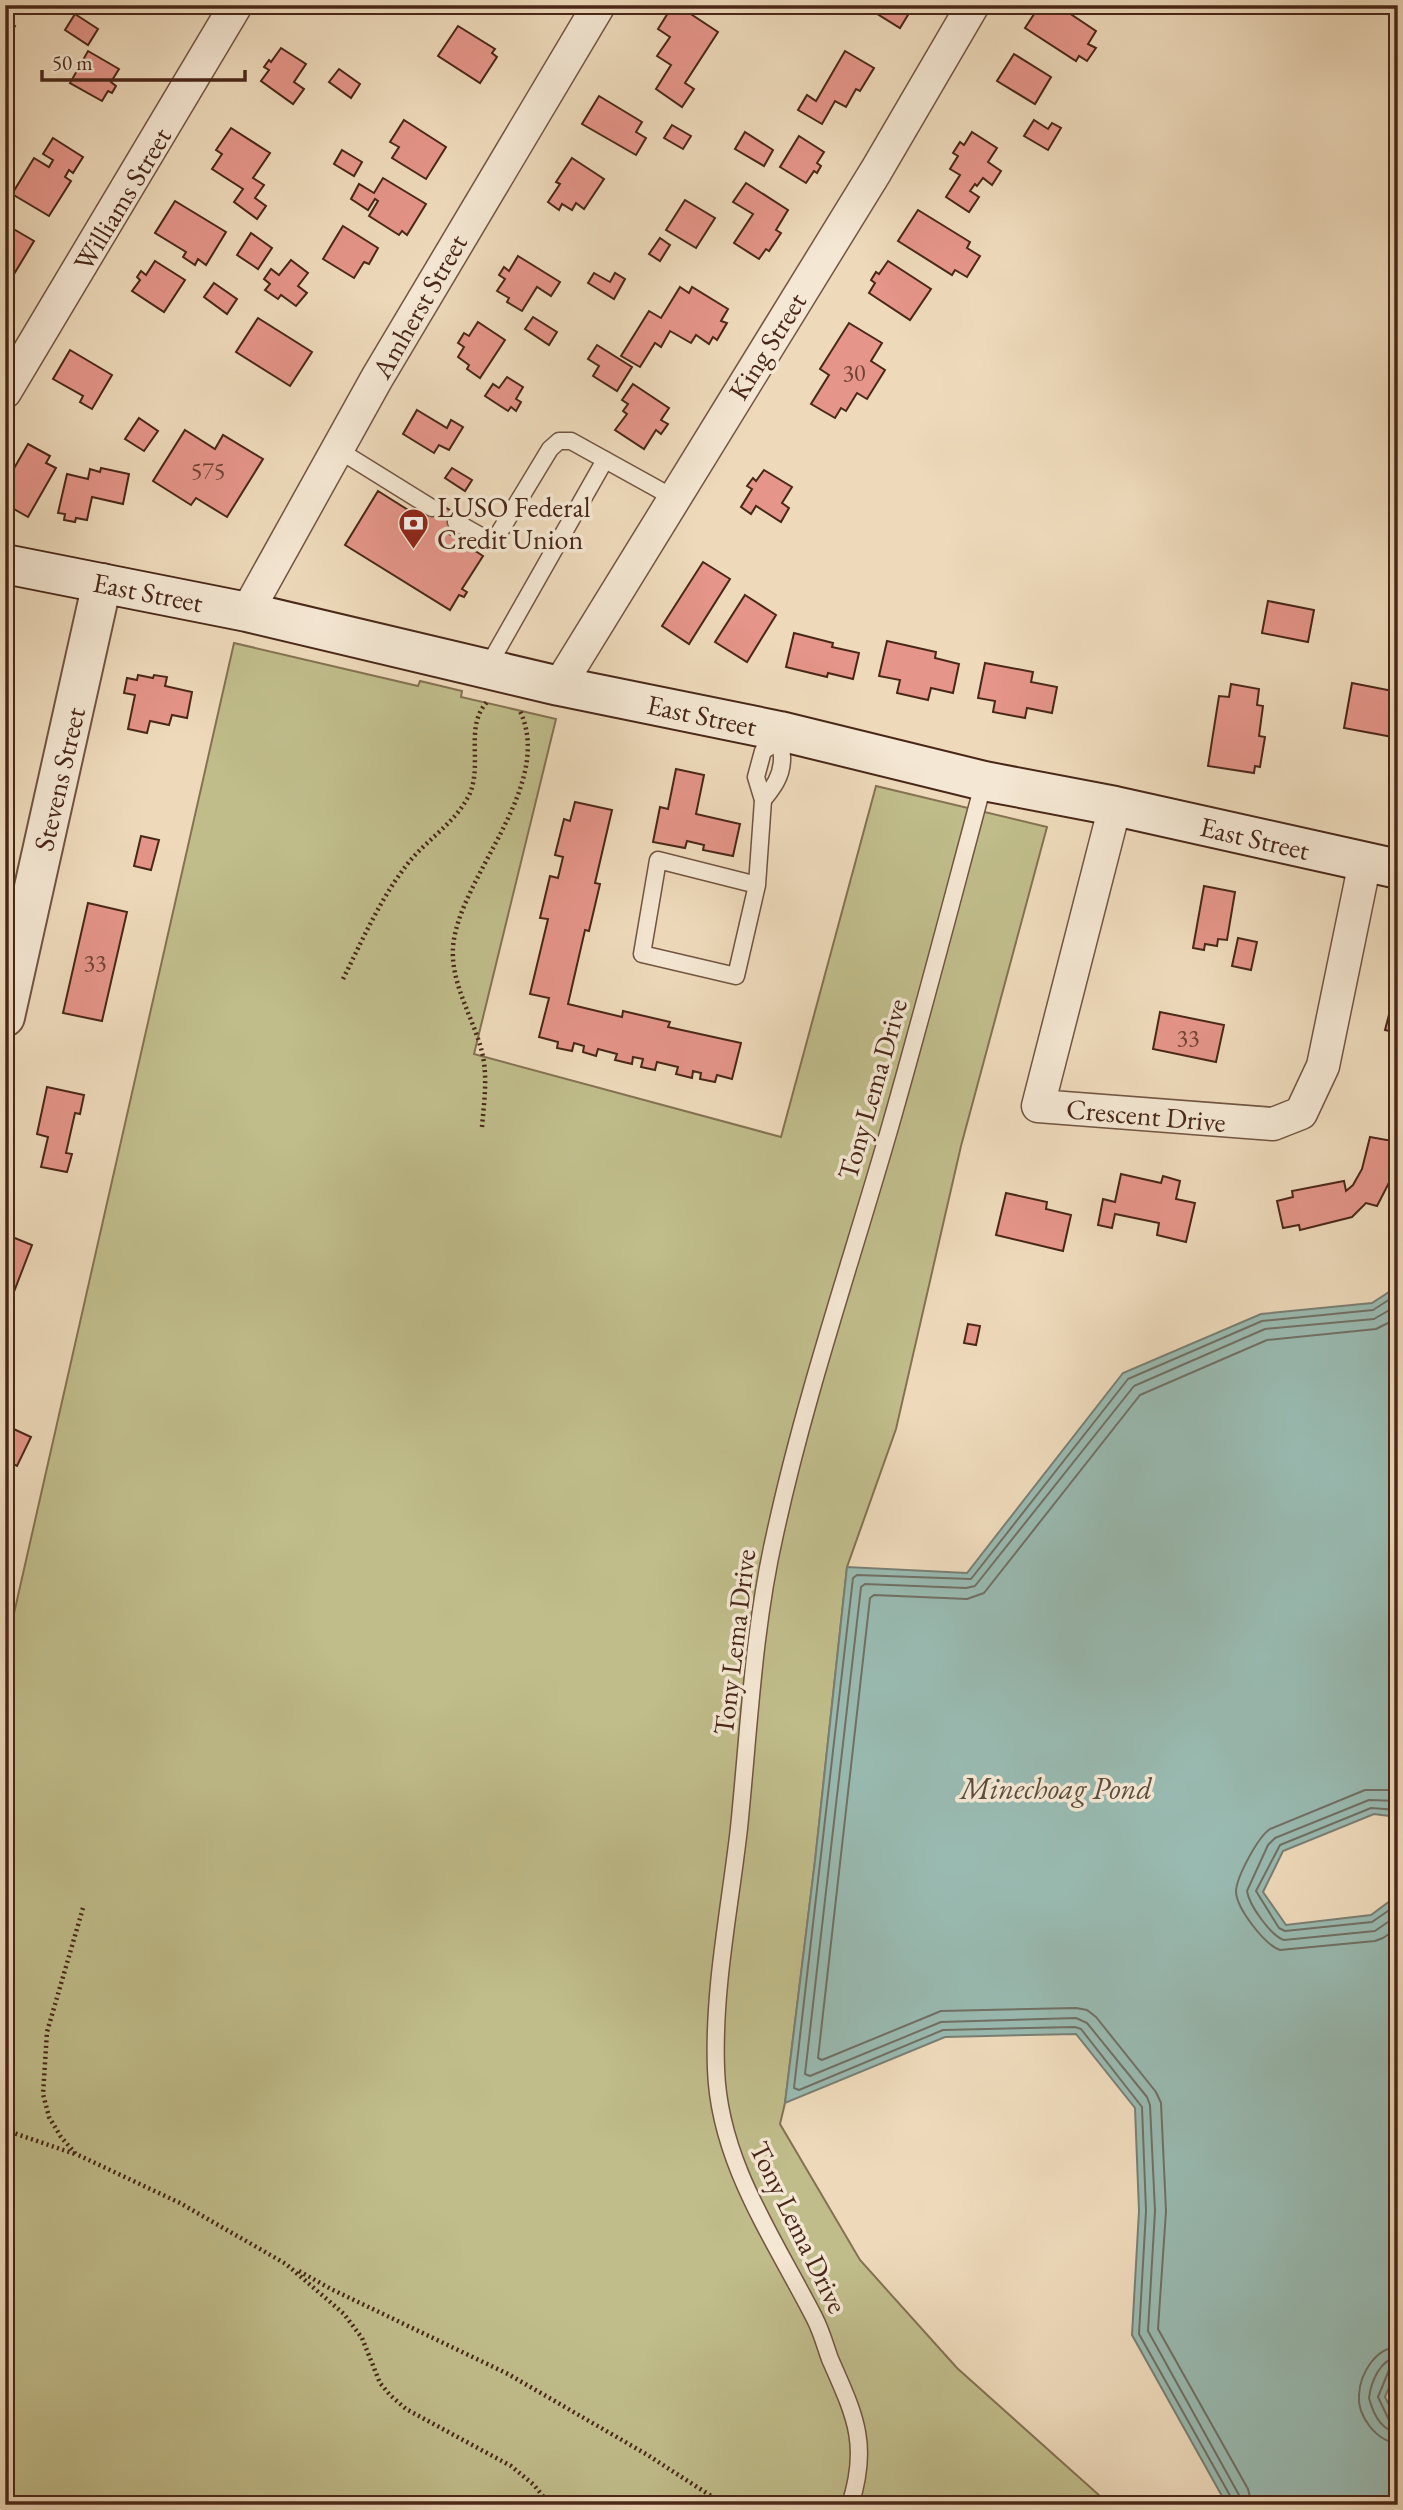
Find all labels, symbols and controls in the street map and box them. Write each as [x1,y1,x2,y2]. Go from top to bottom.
scale bar [42,38,245,82]
text: 50 m [52,49,93,76]
street label: Williams Street [65,120,179,277]
street label: Amherst Street [363,227,475,385]
street label: King Street [720,285,814,406]
house number: 30 [842,357,866,388]
house number: 575 [191,455,225,486]
place label: LUSO Federal Credit Union [437,489,591,557]
bank icon: LUSO Federal Credit Union [397,506,431,550]
street label: East Street [90,564,206,620]
street label: East Street [644,686,760,744]
street label: Stevens Street [25,704,93,854]
street label: East Street [1197,808,1313,868]
house number: 33 [83,947,107,978]
street label: Tony Lema Drive [829,994,915,1184]
house number: 33 [1176,1022,1200,1053]
street label: Crescent Drive [1065,1090,1227,1140]
street label: Tony Lema Drive [705,1547,763,1737]
water label: Minechoag Pond [958,1769,1152,1808]
street label: Tony Lema Drive [742,2135,856,2319]

